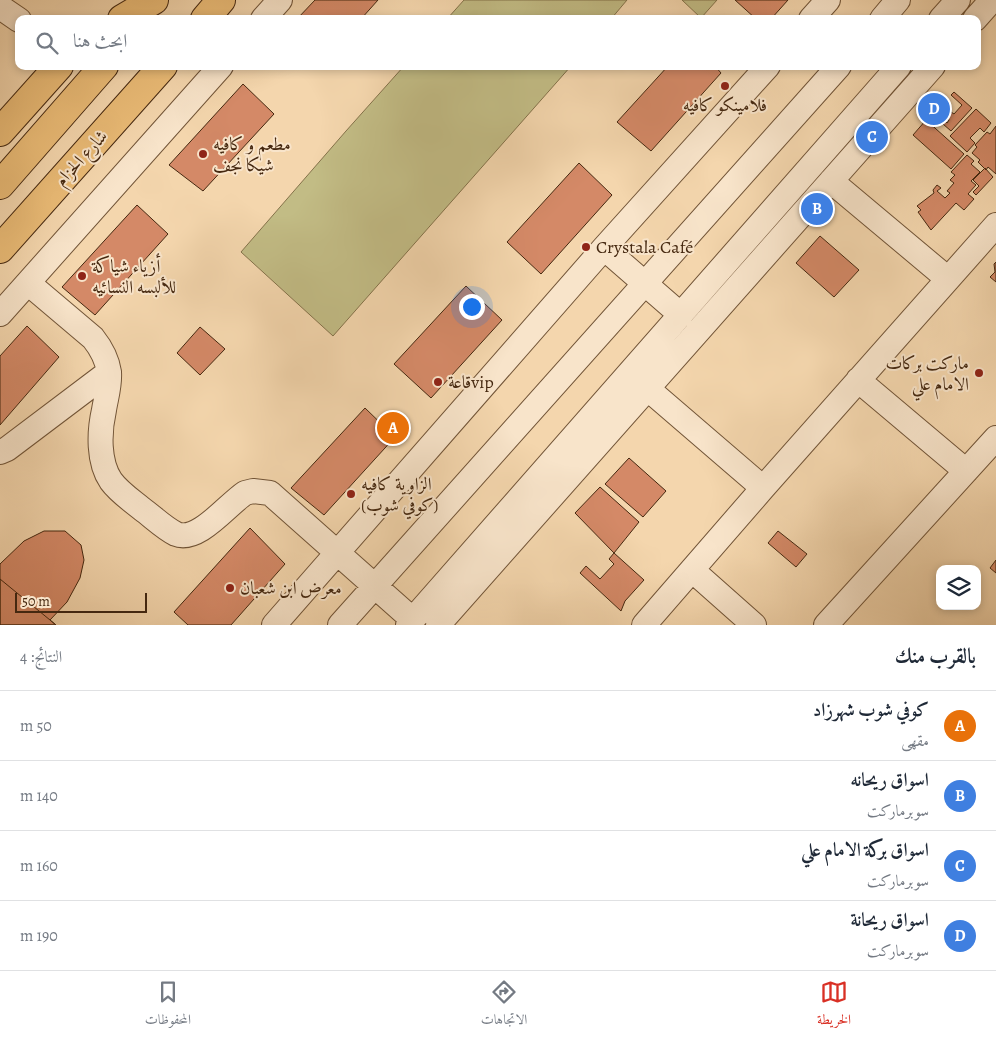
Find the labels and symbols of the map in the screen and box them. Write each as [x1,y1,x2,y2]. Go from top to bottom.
marker: فلامينكو كافيه [719,80,731,92]
pin: D [918,90,950,128]
place label: فلامينكو كافيه [683,93,767,117]
pin: C [856,118,888,156]
street label: شارع الحزام [49,125,116,194]
place label: مطعم و كافيه شيكا نجف [213,132,291,177]
marker: مطعم و كافيه شيكا نجف [197,148,209,160]
pin: B [801,190,833,228]
place label: Crystala Café [596,235,693,259]
marker: Crystala Café [580,241,592,253]
place label: أزياء شياكة للألبسه النسائيه [91,253,176,299]
marker: أزياء شياكة للألبسه النسائيه [76,270,88,282]
your location [459,294,485,320]
place label: ماركت بركات الامام علي [885,351,969,401]
marker: ماركت بركات الامام علي [973,367,985,379]
place label: قاعةvip [448,370,494,394]
marker: قاعةvip [432,376,444,388]
pin: A [377,409,409,447]
place label: الزاوية كافيه (كوفي شوب) [361,472,438,520]
marker: الزاوية كافيه (كوفي شوب) [345,488,357,500]
place label: معرض ابن شعبان [240,576,342,600]
marker: معرض ابن شعبان [224,582,236,594]
scale bar [15,590,148,613]

